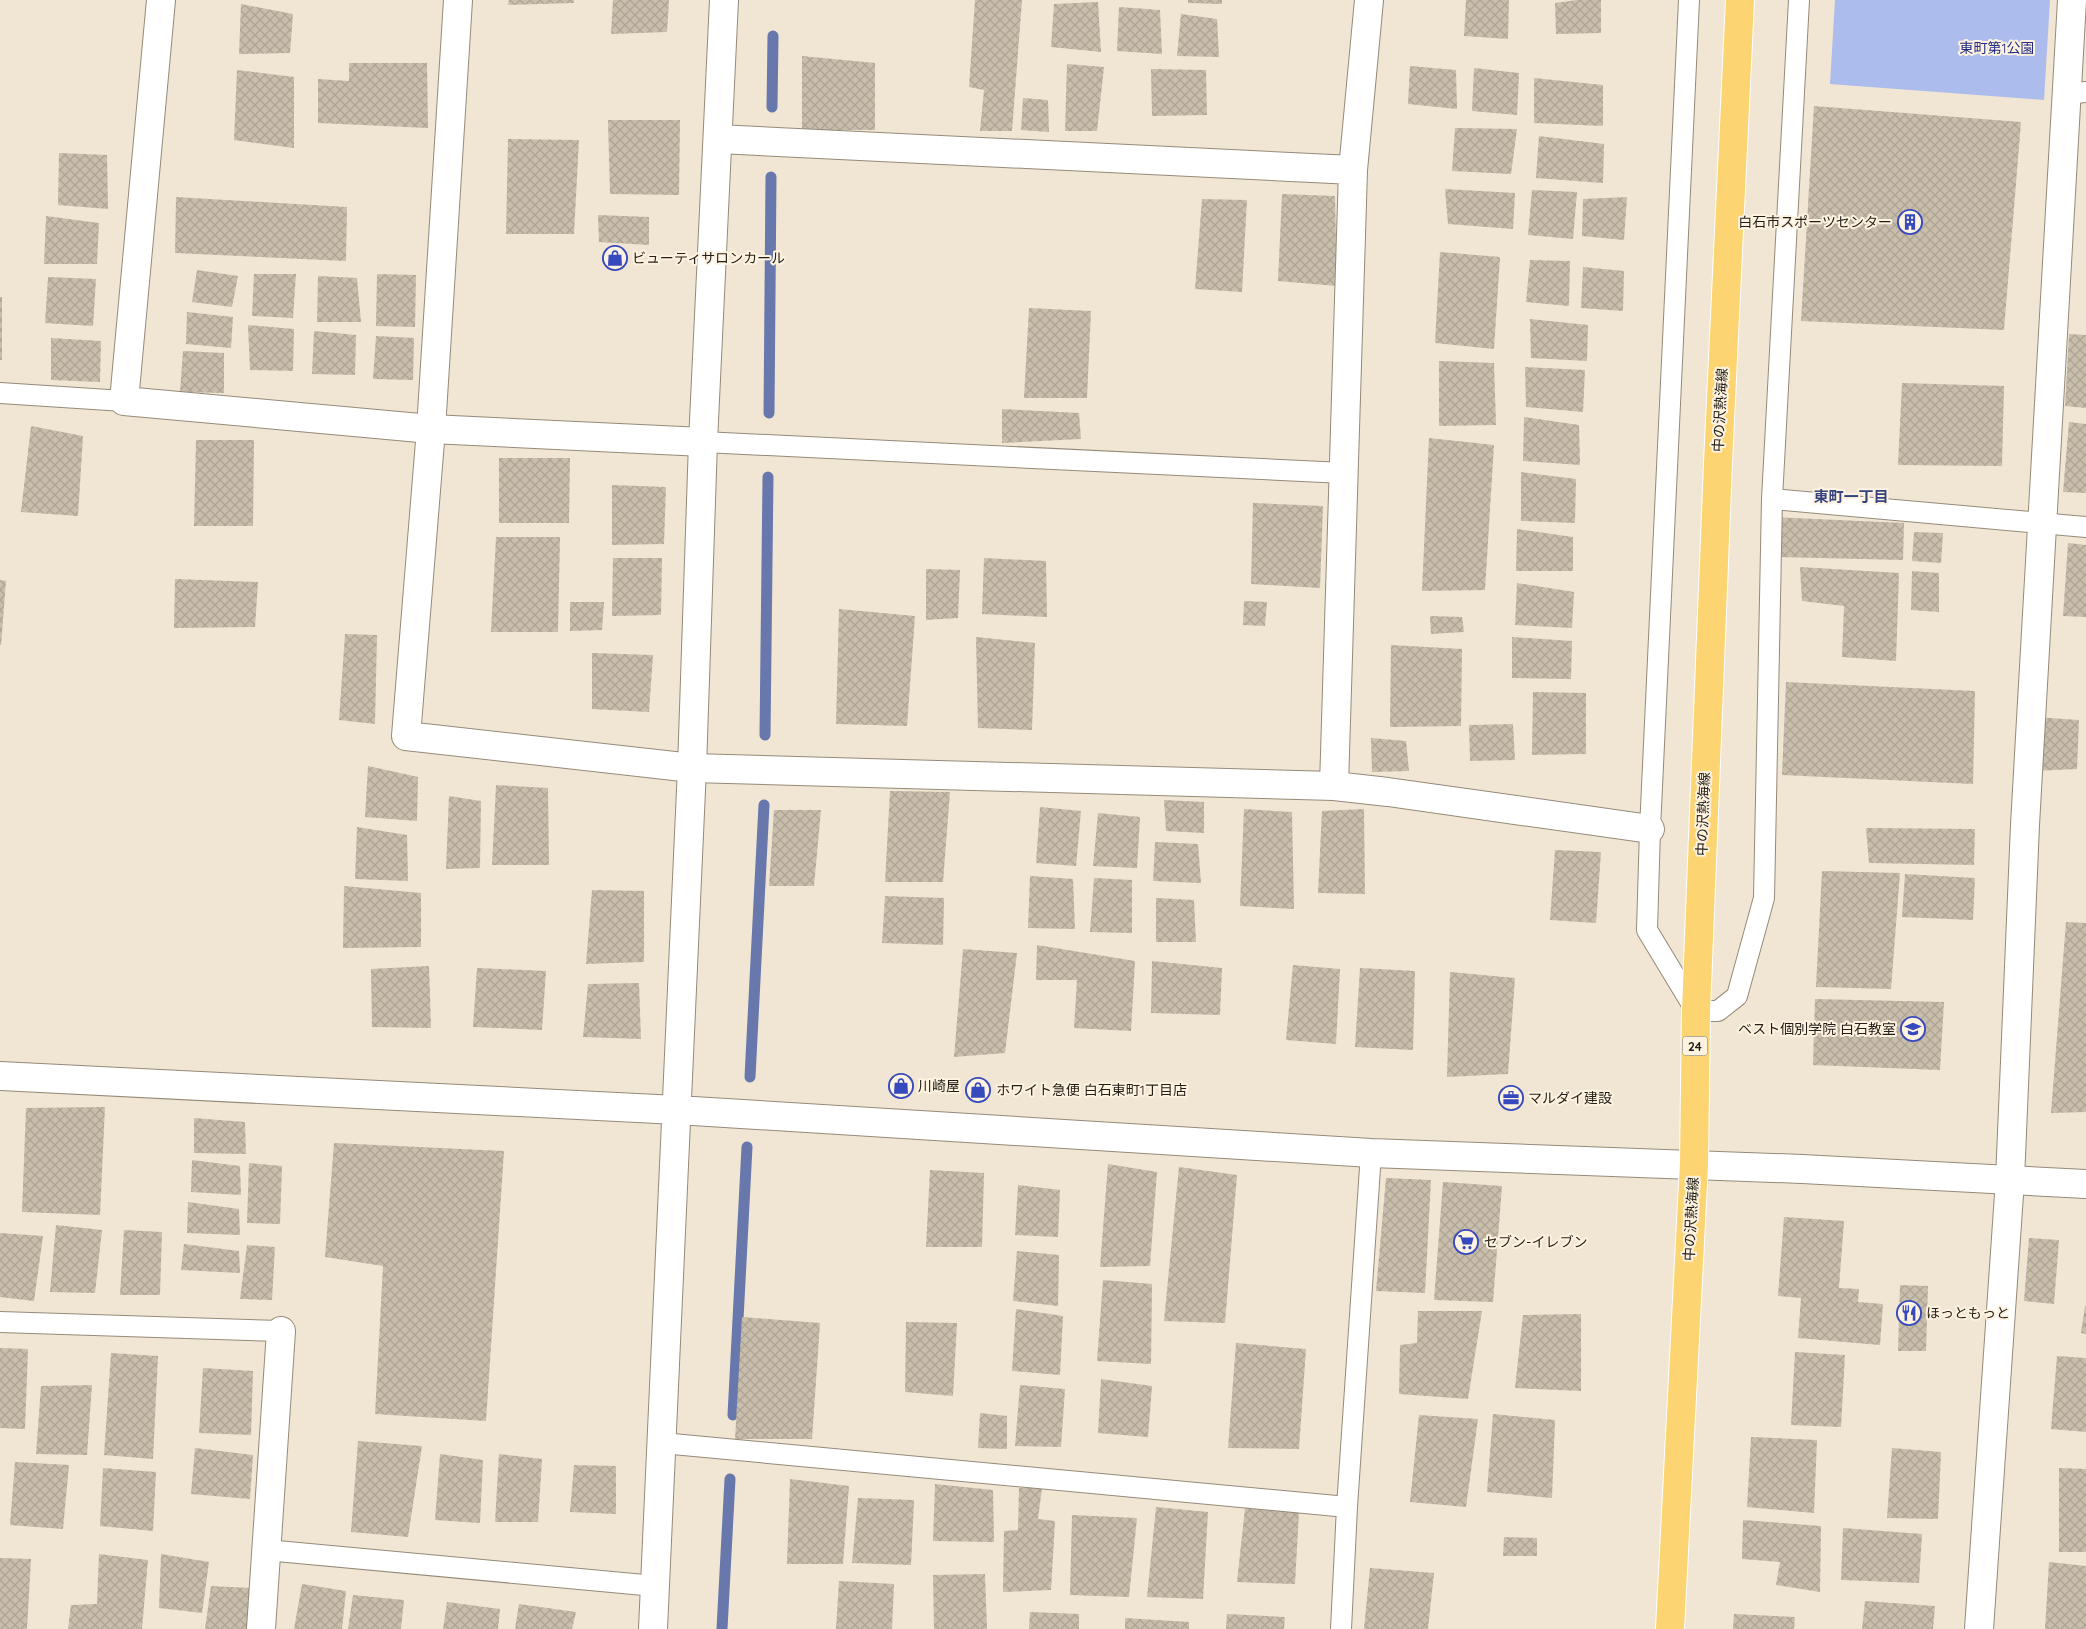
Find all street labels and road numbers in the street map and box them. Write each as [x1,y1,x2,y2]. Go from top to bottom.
street label: 中の沢熱海線 [1709,368,1731,452]
street label: 中の沢熱海線 [1693,772,1713,856]
road number: 24 [1682,1036,1708,1056]
street label: 中の沢熱海線 [1680,1177,1702,1261]

